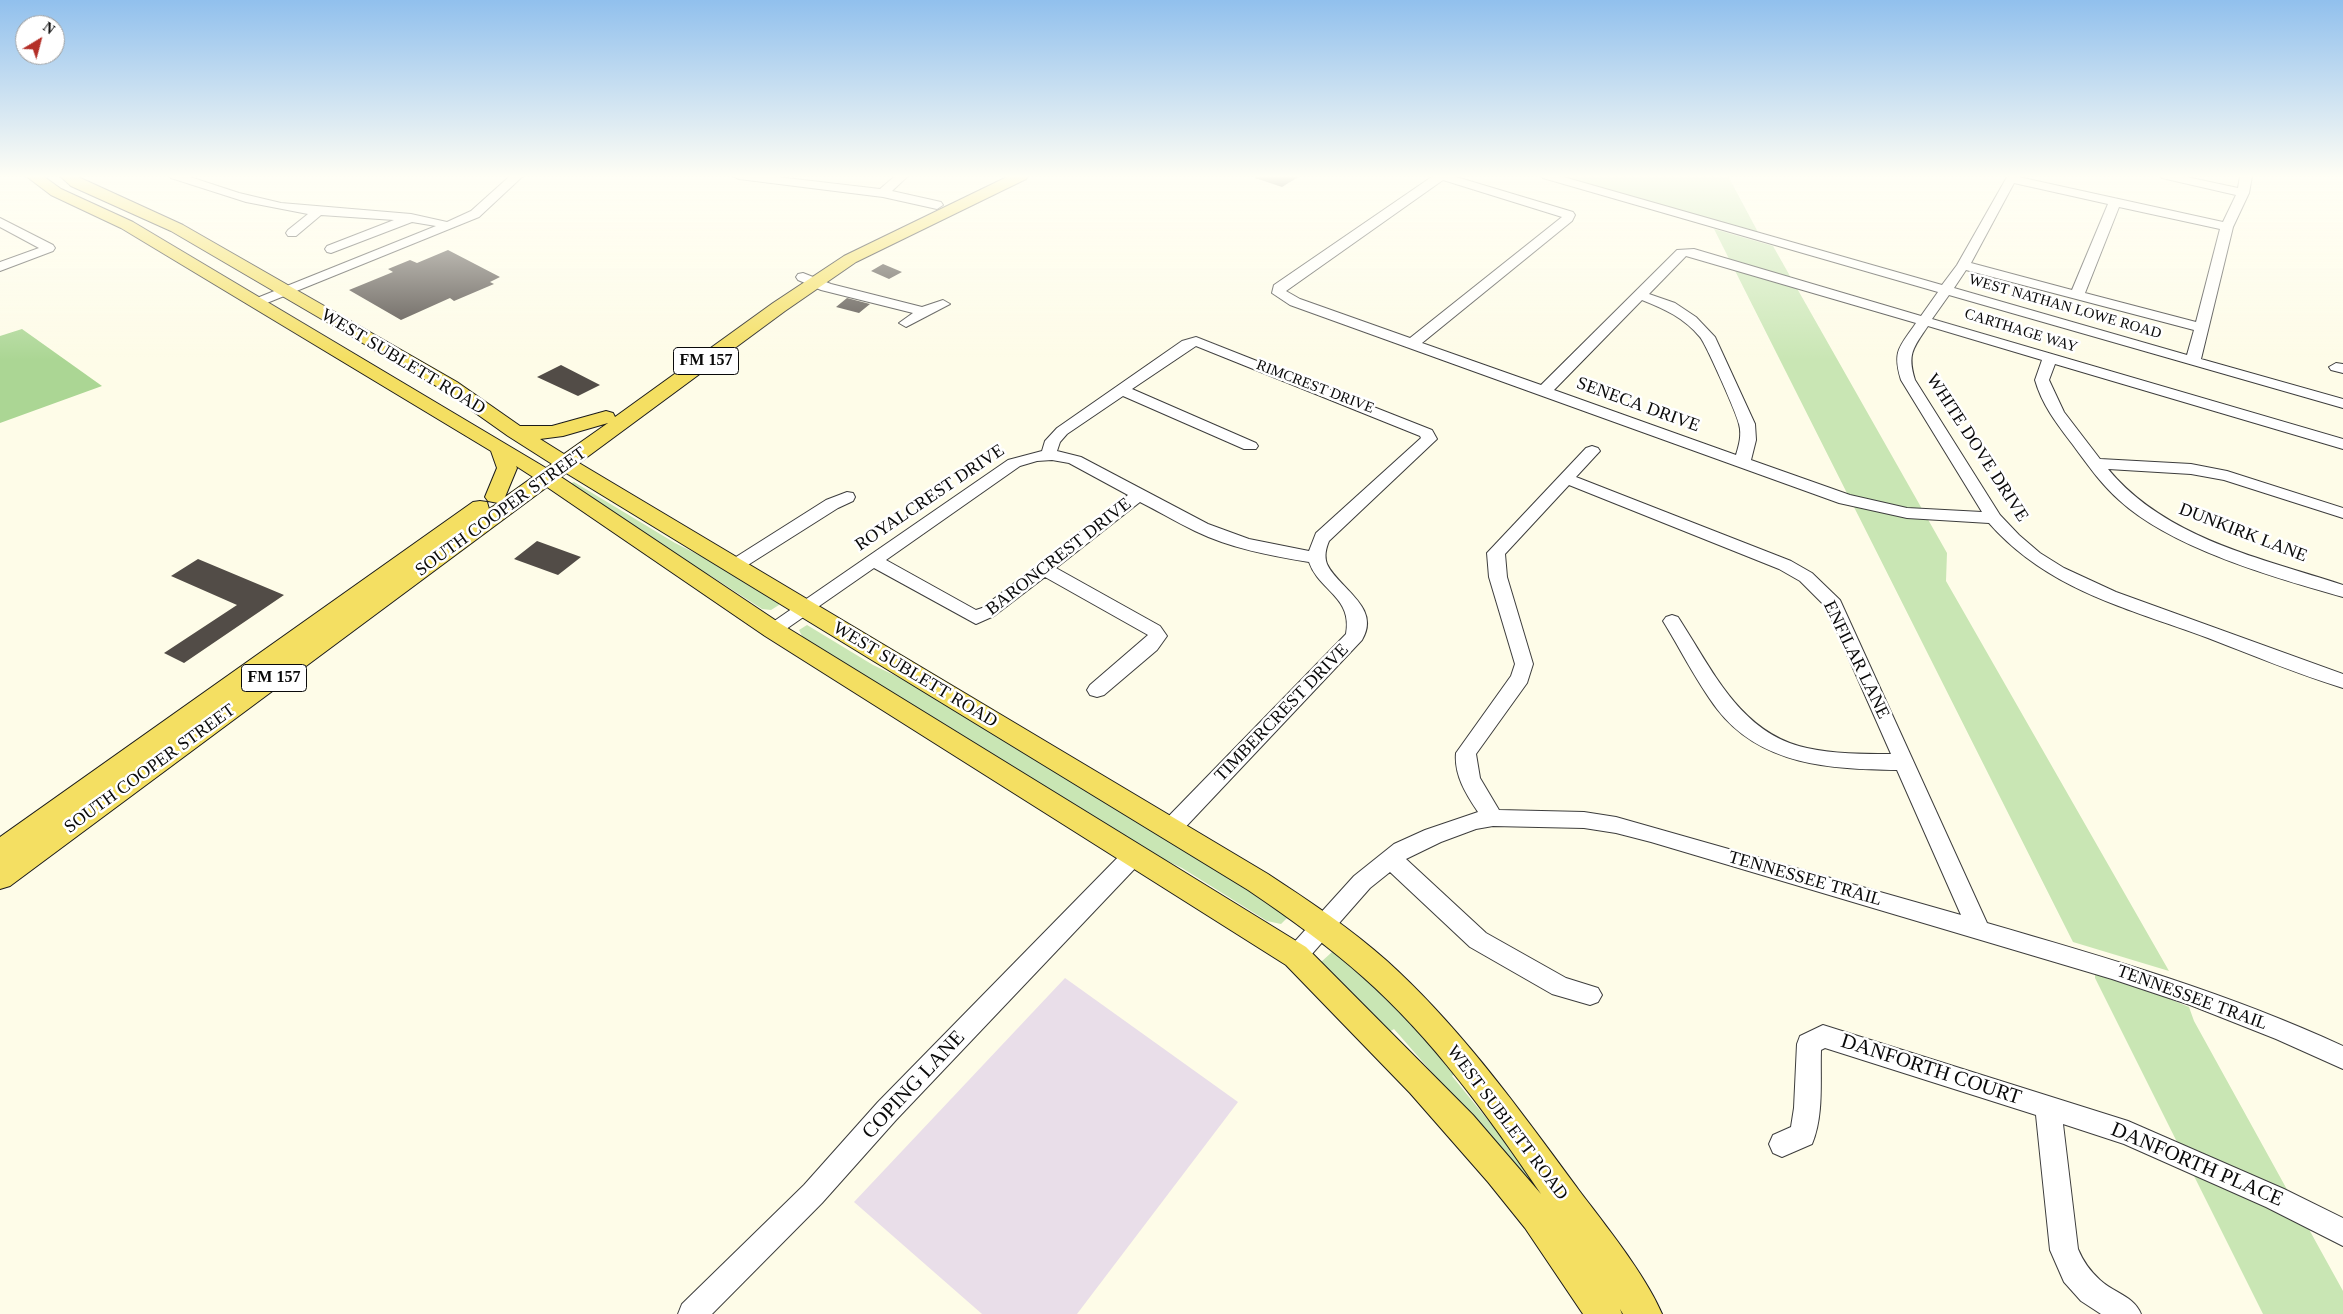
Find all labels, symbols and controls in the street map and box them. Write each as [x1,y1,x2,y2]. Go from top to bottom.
north arrow [15,15,65,65]
text: N [40,19,57,37]
street label: WEST NATHAN LOWE ROAD [1967,271,2163,343]
street label: WEST SUBLETT ROAD [317,304,489,420]
street label: CARTHAGE WAY [1962,305,2080,357]
road number: FM 157 [674,348,738,374]
street label: RIMCREST DRIVE [1254,356,1376,418]
street label: WHITE DOVE DRIVE [1921,370,2033,526]
street label: SENECA DRIVE [1573,373,1703,437]
street label: ROYALCREST DRIVE [851,440,1009,556]
street label: SOUTH COOPER STREET [411,443,591,581]
street label: BARONCREST DRIVE [982,494,1136,620]
street label: DUNKIRK LANE [2176,499,2310,567]
street label: ENFILAR LANE [1818,598,1894,722]
street label: WEST SUBLETT ROAD [829,617,1001,733]
street label: TIMBERCREST DRIVE [1210,639,1354,787]
road number: FM 157 [242,664,306,691]
street label: SOUTH COOPER STREET [60,700,240,838]
street label: TENNESSEE TRAIL [1726,847,1884,911]
street label: TENNESSEE TRAIL [2114,961,2270,1035]
street label: COPING LANE [857,1025,971,1145]
street label: DANFORTH COURT [1838,1029,2024,1111]
street label: WEST SUBLETT ROAD [1442,1041,1572,1205]
street label: DANFORTH PLACE [2107,1117,2287,1213]

